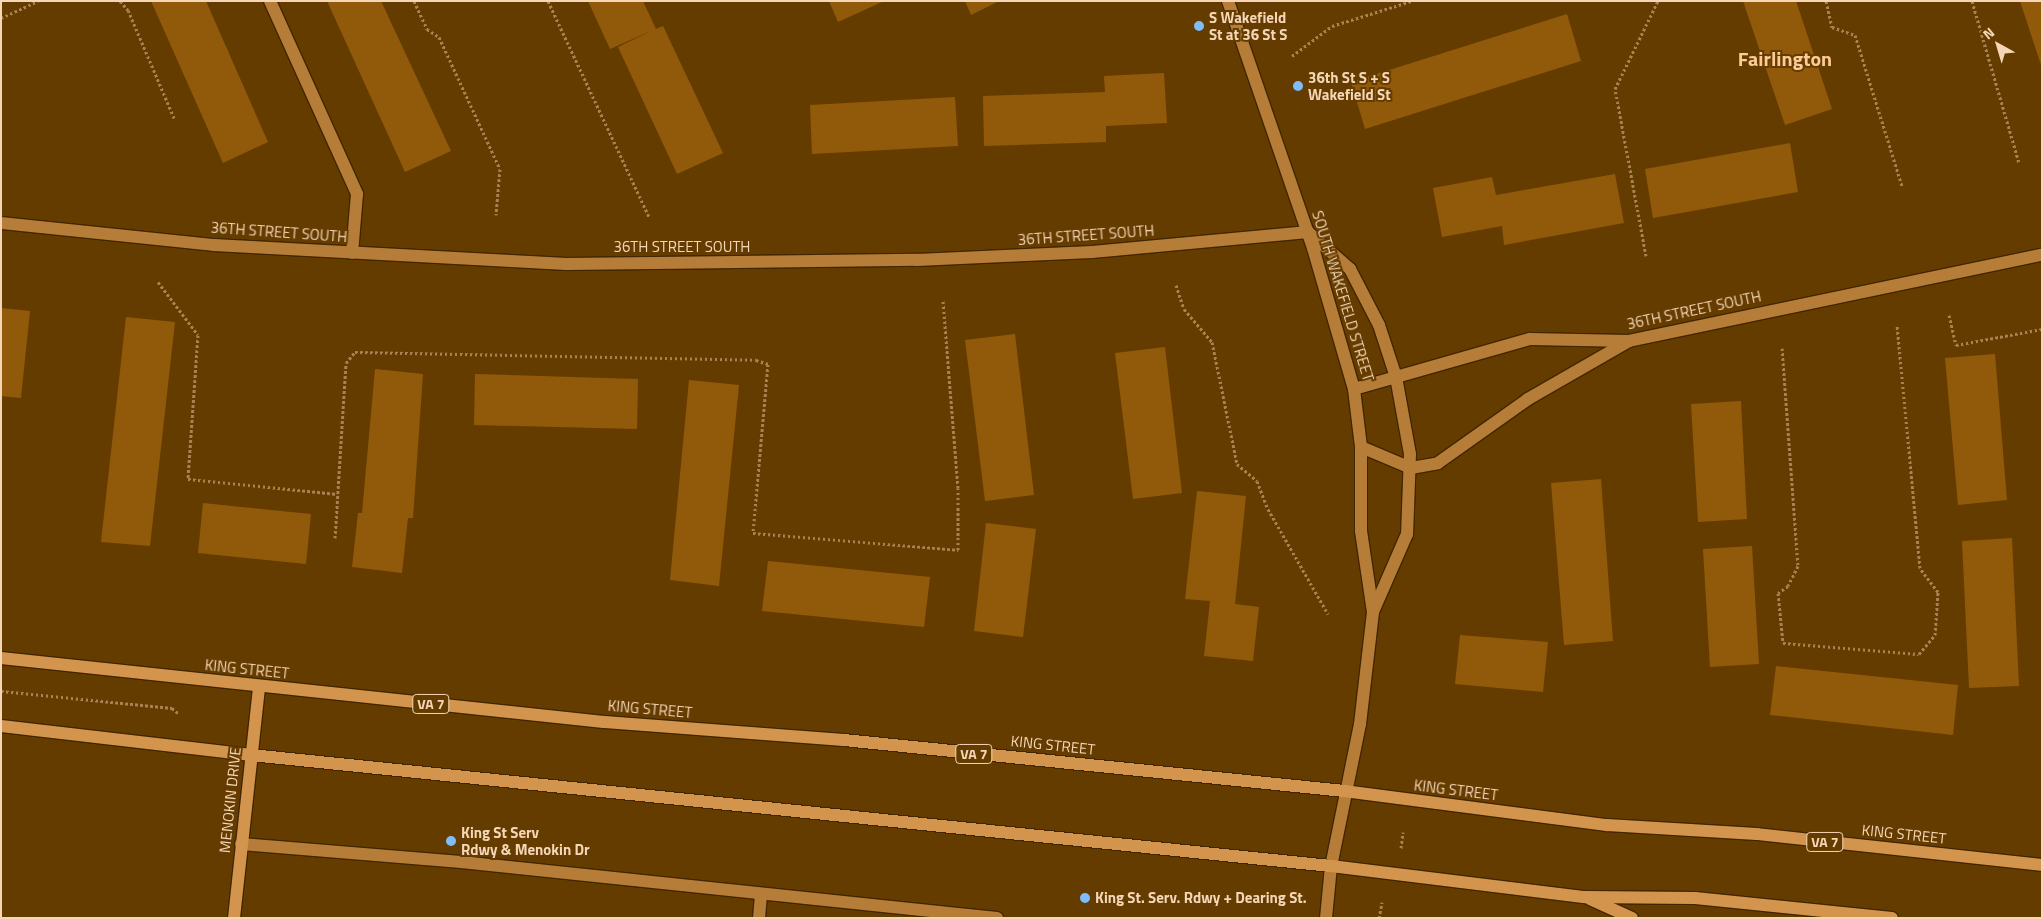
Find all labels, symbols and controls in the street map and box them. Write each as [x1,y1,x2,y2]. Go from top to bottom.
place label: S Wakefield St at 36 St S [1209,8,1287,43]
marker: S Wakefield St at 36 St S [1193,20,1205,32]
north arrow [1973,20,2023,70]
text: N [1978,22,1999,44]
district label: Fairlington [1738,46,1832,70]
place label: 36th St S + S Wakefield St [1308,68,1391,103]
marker: 36th St S + S Wakefield St [1292,80,1304,92]
street label: SOUTH WAKEFIELD STREET [1308,208,1378,384]
street label: 36TH STREET SOUTH [210,218,348,246]
street label: 36TH STREET SOUTH [1017,221,1155,249]
street label: 36TH STREET SOUTH [614,238,750,256]
street label: 36TH STREET SOUTH [1625,287,1763,333]
street label: KING STREET [204,656,290,682]
road number: VA 7 [412,692,450,716]
street label: KING STREET [607,696,693,722]
street label: KING STREET [1010,732,1096,758]
road number: VA 7 [955,742,993,766]
street label: MENOKIN DRIVE [215,746,245,854]
street label: KING STREET [1413,776,1499,804]
street label: KING STREET [1861,821,1947,847]
place label: King St Serv Rdwy & Menokin Dr [461,823,590,858]
road number: VA 7 [1806,830,1844,854]
marker: King St Serv Rdwy & Menokin Dr [445,835,457,847]
place label: King St. Serv. Rdwy + Dearing St. [1095,889,1307,907]
marker: King St. Serv. Rdwy + Dearing St. [1079,892,1091,904]

